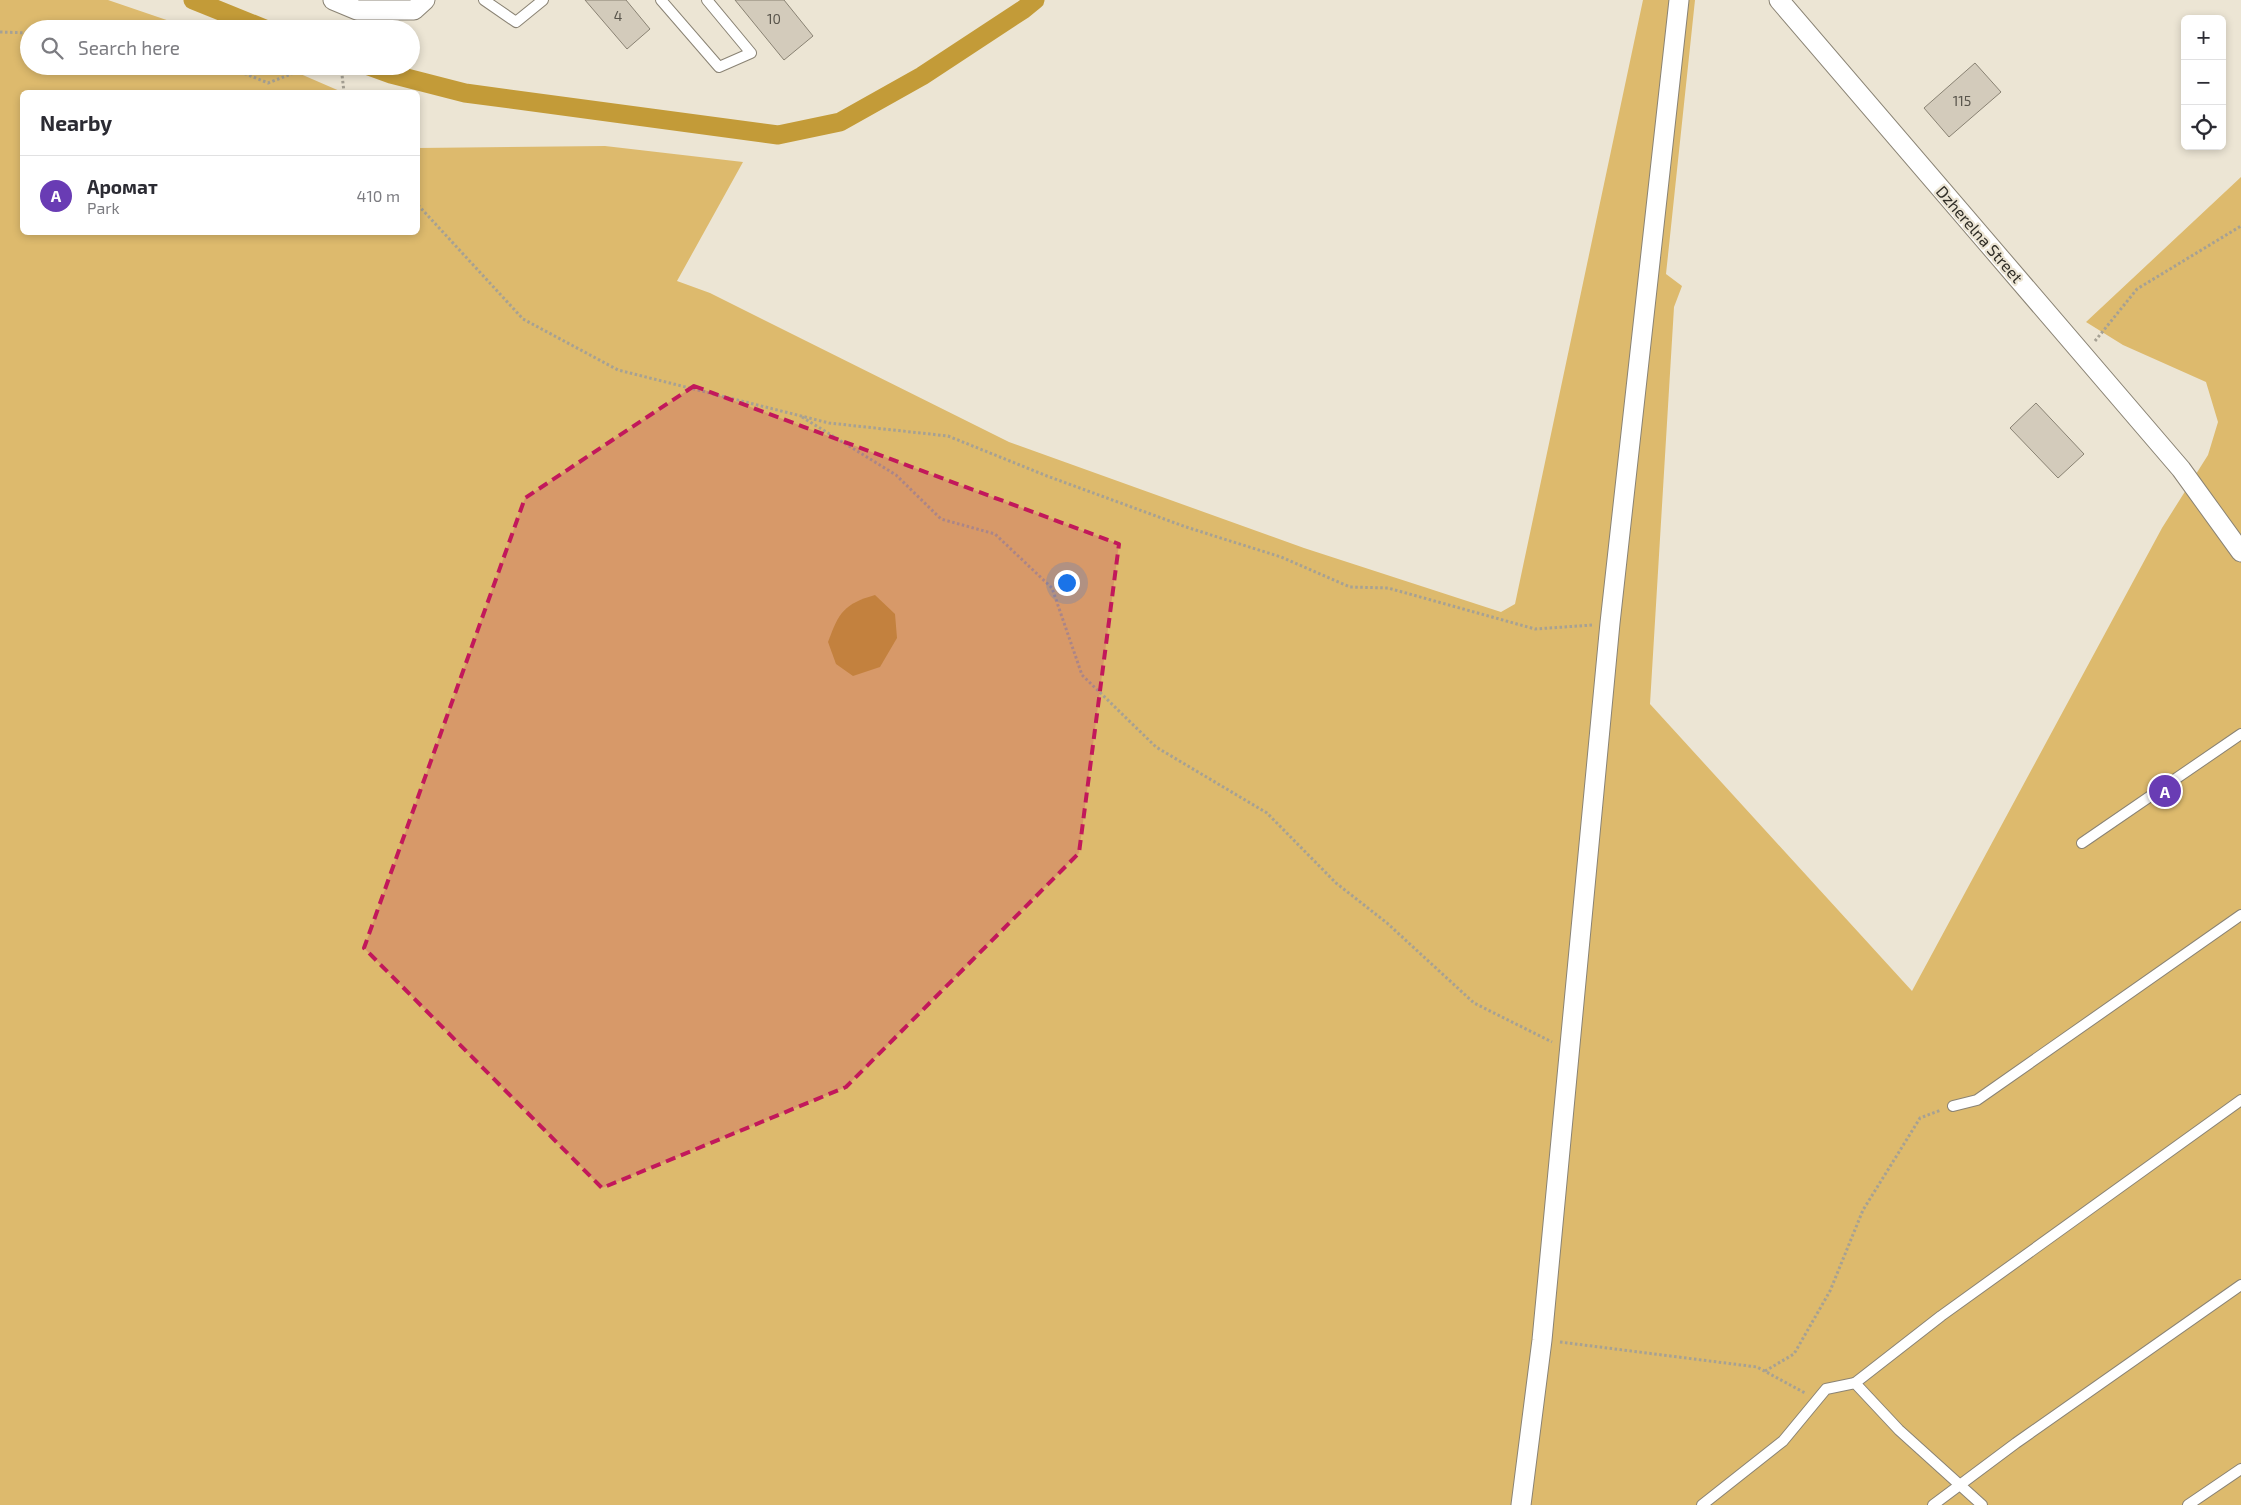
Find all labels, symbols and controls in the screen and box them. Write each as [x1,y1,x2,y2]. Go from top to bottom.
house number: 4 [614,7,622,24]
house number: 10 [767,10,781,27]
map controls [2181,15,2226,150]
button: + [2181,15,2226,60]
search box [20,20,420,75]
icon: search [38,34,66,62]
text: Search here [78,36,180,59]
button: − [2181,60,2226,105]
house number: 115 [1953,92,1971,109]
button: locate [2181,105,2226,150]
text: Nearby [40,110,112,135]
text: Аромат [87,175,158,198]
street label: Dzherelna Street [1933,182,2027,286]
text: A [51,186,61,205]
text: 410 m [357,186,400,205]
text: Park [87,198,120,217]
your location [1054,570,1080,596]
pin: A [2149,772,2181,810]

